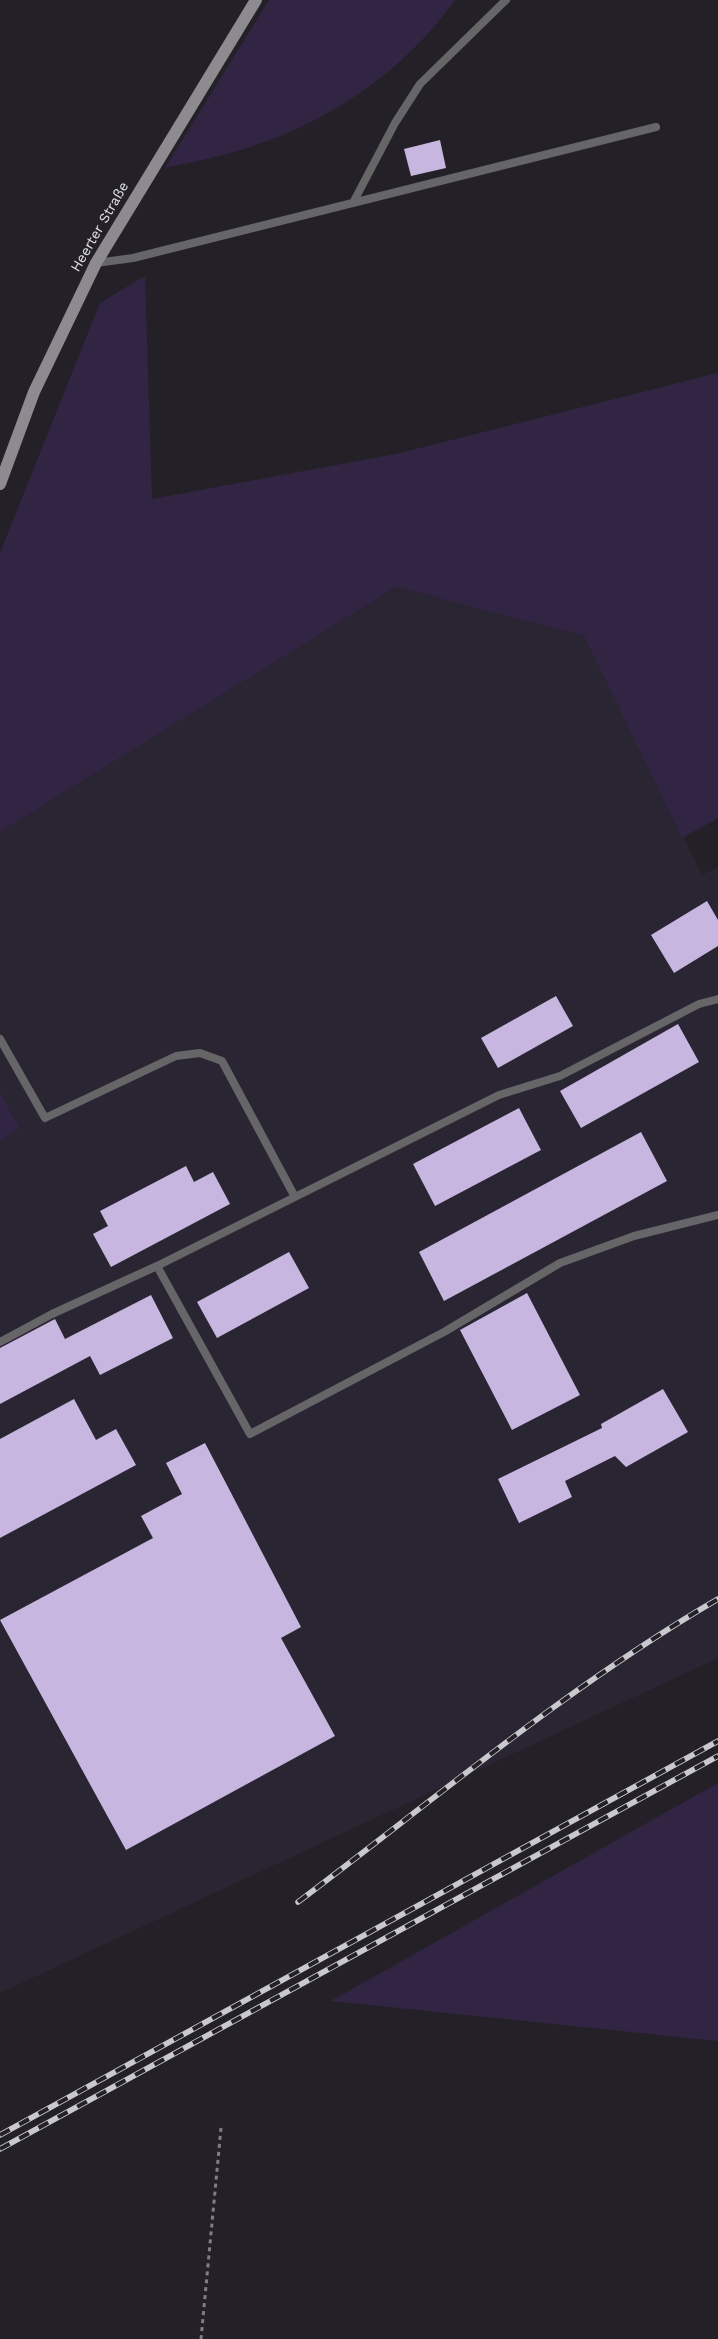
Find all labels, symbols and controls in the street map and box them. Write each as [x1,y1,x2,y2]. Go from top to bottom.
street label: Heerter Straße [67,179,133,275]

